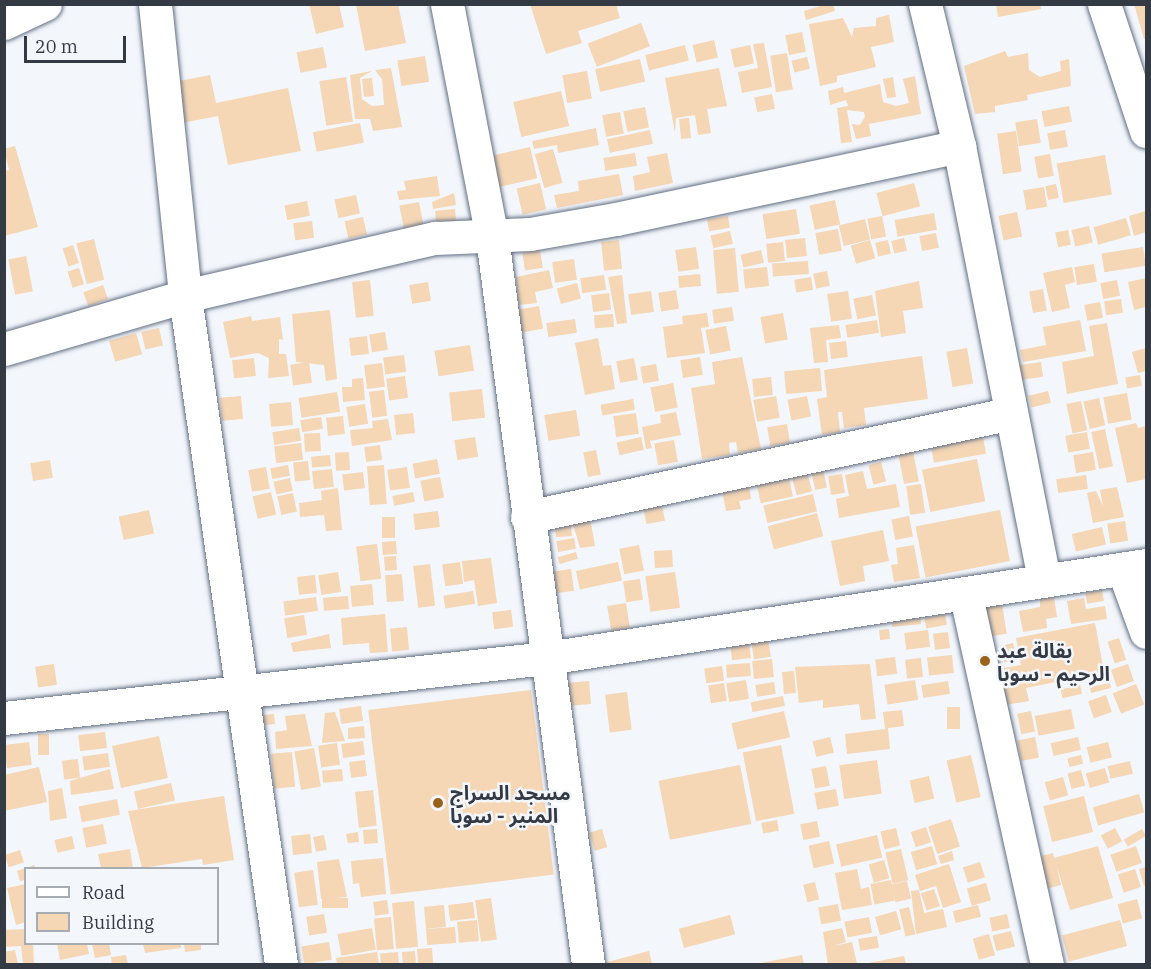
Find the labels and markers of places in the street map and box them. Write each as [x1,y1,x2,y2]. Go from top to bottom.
place label: بقالة عبد الرحيم - سوبا [997,638,1110,685]
marker: بقالة عبد الرحيم - سوبا [978,654,992,668]
place label: مسجد السراج المنير - سوبا [450,780,571,827]
marker: مسجد السراج المنير - سوبا [431,796,445,810]

